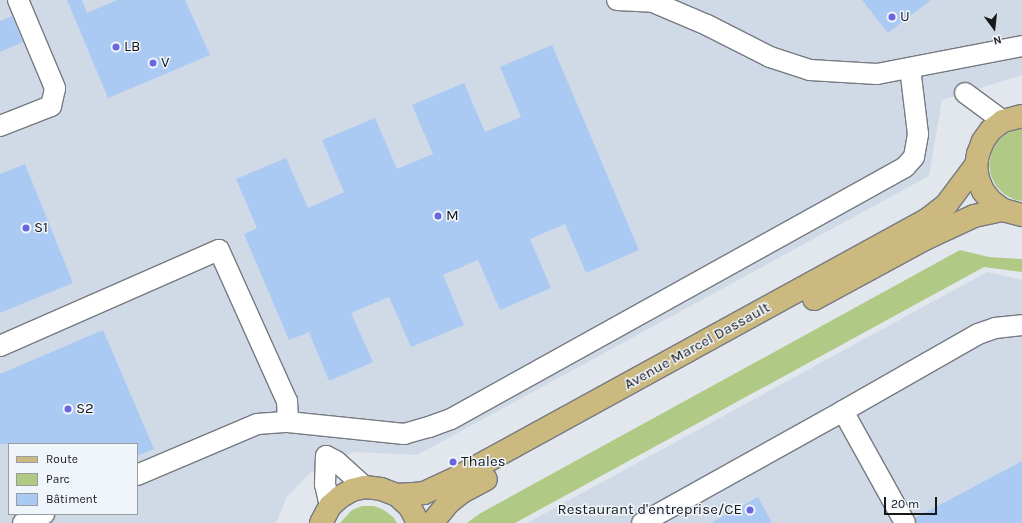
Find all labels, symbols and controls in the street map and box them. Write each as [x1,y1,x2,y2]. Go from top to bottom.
place label: U [900,8,910,26]
north arrow [974,8,1014,48]
marker: U [887,12,897,22]
text: N [992,33,1003,47]
place label: LB [124,38,140,56]
marker: LB [111,42,121,52]
place label: V [161,54,169,72]
marker: V [148,58,158,68]
place label: M [446,207,459,225]
marker: M [433,211,443,221]
place label: S1 [34,219,48,237]
marker: S1 [21,223,31,233]
street label: Avenue Marcel Dassault [621,298,773,394]
place label: S2 [76,400,94,418]
marker: S2 [63,404,73,414]
legend [8,443,138,515]
text: Route [46,452,78,466]
place label: Thales [461,453,506,471]
marker: Thales [448,457,458,467]
text: Parc [46,472,70,486]
scale bar [886,489,939,515]
text: Bâtiment [46,492,97,506]
text: 20 m [891,497,919,511]
place label: Restaurant d'entreprise/CE [558,501,742,519]
marker: Restaurant d'entreprise/CE [745,505,755,515]

